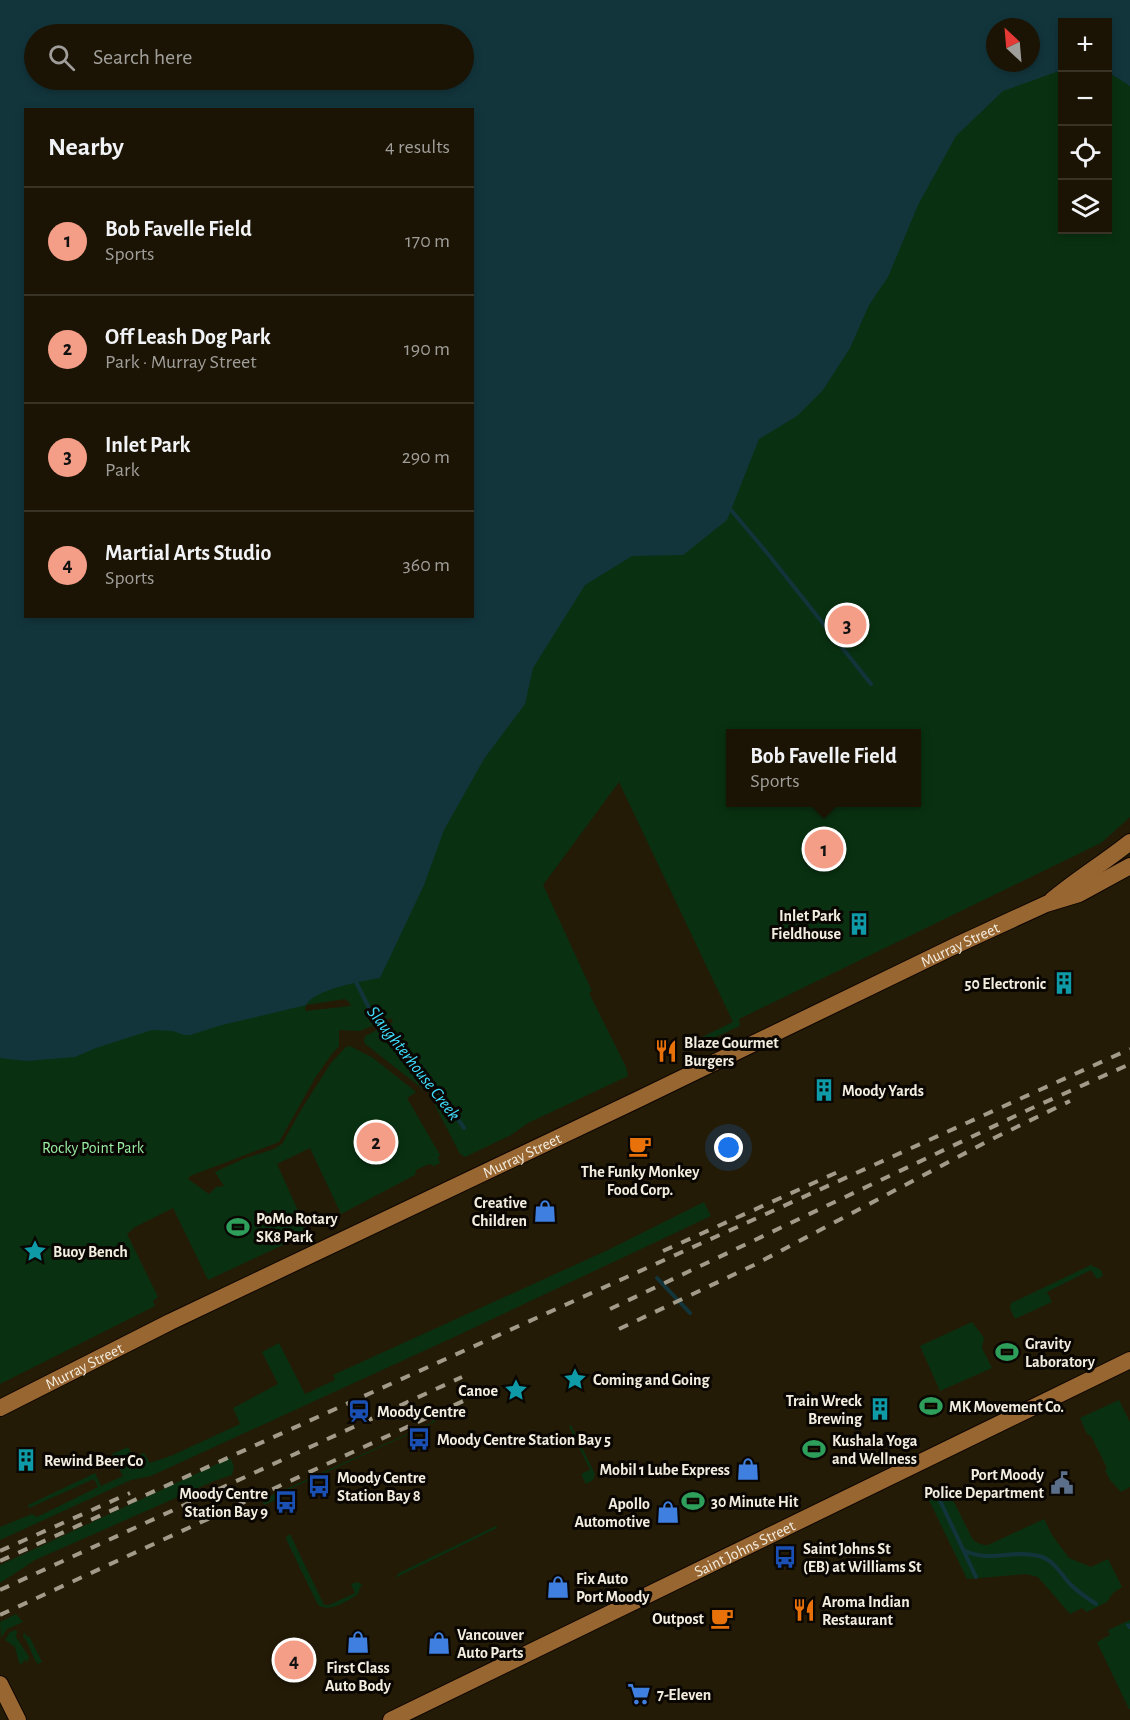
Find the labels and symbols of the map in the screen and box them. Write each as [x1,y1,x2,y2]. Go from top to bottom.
north arrow [986,18,1040,72]
pin: 3 [828,602,866,648]
pin: 1 [804,826,844,872]
place label: Inlet Park Fieldhouse [771,908,841,942]
building icon: Inlet Park Fieldhouse [846,911,872,937]
street label: Murray Street [918,920,1002,970]
building icon: 50 Electronic [1051,970,1077,996]
place label: 50 Electronic [965,976,1046,992]
water label: Slaughterhouse Creek [363,1003,463,1124]
place label: Blaze Gourmet Burgers [684,1035,779,1069]
restaurant icon: Blaze Gourmet Burgers [653,1038,679,1064]
building icon: Moody Yards [811,1077,837,1103]
place label: Moody Yards [842,1083,924,1100]
pin: 2 [356,1120,395,1164]
street label: Murray Street [480,1130,564,1181]
cafe icon: The Funky Monkey Food Corp. [627,1133,653,1159]
your location [714,1133,743,1162]
park label: Rocky Point Park [42,1140,145,1157]
place label: The Funky Monkey Food Corp. [581,1164,700,1198]
place label: Creative Children [472,1195,527,1229]
shop icon: Creative Children [532,1198,558,1224]
place label: PoMo Rotary SK8 Park [256,1211,339,1245]
sports icon: PoMo Rotary SK8 Park [225,1214,251,1240]
place icon: Buoy Bench [22,1238,48,1264]
place label: Buoy Bench [53,1244,128,1261]
place label: Gravity Laboratory [1025,1336,1096,1371]
sports icon: Gravity Laboratory [994,1339,1020,1365]
street label: Murray Street [43,1340,126,1393]
place icon: Coming and Going [562,1366,588,1392]
place label: Coming and Going [593,1372,711,1388]
place icon: Canoe [503,1377,529,1403]
place label: Canoe [458,1383,498,1399]
place label: Train Wreck Brewing [786,1393,863,1427]
sports icon: MK Movement Co. [918,1393,944,1419]
building icon: Train Wreck Brewing [867,1396,893,1422]
station icon: Moody Centre [346,1398,372,1424]
place label: MK Movement Co. [949,1399,1064,1415]
place label: Moody Centre [377,1404,466,1421]
bus stop icon: Moody Centre Station Bay 5 [406,1426,432,1452]
place label: Moody Centre Station Bay 5 [437,1432,611,1449]
place label: Kushala Yoga and Wellness [832,1433,918,1467]
sports icon: Kushala Yoga and Wellness [801,1436,827,1462]
building icon: Rewind Beer Co [13,1447,39,1473]
place label: Rewind Beer Co [44,1453,143,1469]
shop icon: Mobil 1 Lube Express [735,1456,761,1482]
place label: Mobil 1 Lube Express [600,1462,730,1478]
place label: Port Moody Police Department [924,1467,1045,1501]
place label: Moody Centre Station Bay 8 [337,1470,426,1505]
public building icon: Port Moody Police Department [1049,1470,1075,1496]
bus stop icon: Moody Centre Station Bay 8 [306,1473,332,1499]
place label: Moody Centre Station Bay 9 [179,1486,268,1521]
sports icon: 30 Minute Hit [680,1488,706,1514]
bus stop icon: Moody Centre Station Bay 9 [273,1489,299,1515]
place label: 30 Minute Hit [711,1494,799,1510]
place label: Apollo Automotive [574,1496,650,1530]
shop icon: Apollo Automotive [655,1499,681,1525]
street label: Saint Johns Street [692,1518,798,1580]
place label: Saint Johns St (EB) at Williams St [803,1541,922,1575]
bus stop icon: Saint Johns St (EB) at Williams St [772,1544,798,1570]
place label: Fix Auto Port Moody [576,1571,650,1606]
shop icon: Fix Auto Port Moody [545,1574,571,1600]
place label: Aroma Indian Restaurant [822,1594,910,1628]
restaurant icon: Aroma Indian Restaurant [791,1597,817,1623]
cafe icon: Outpost [709,1605,735,1631]
place label: Outpost [652,1611,705,1627]
place label: Vancouver Auto Parts [457,1627,524,1661]
shop icon: First Class Auto Body [345,1629,371,1655]
shop icon: Vancouver Auto Parts [426,1630,452,1656]
pin: 4 [274,1638,314,1682]
place label: First Class Auto Body [325,1660,392,1695]
supermarket icon: 7-Eleven [626,1681,652,1707]
place label: 7-Eleven [657,1687,711,1703]

